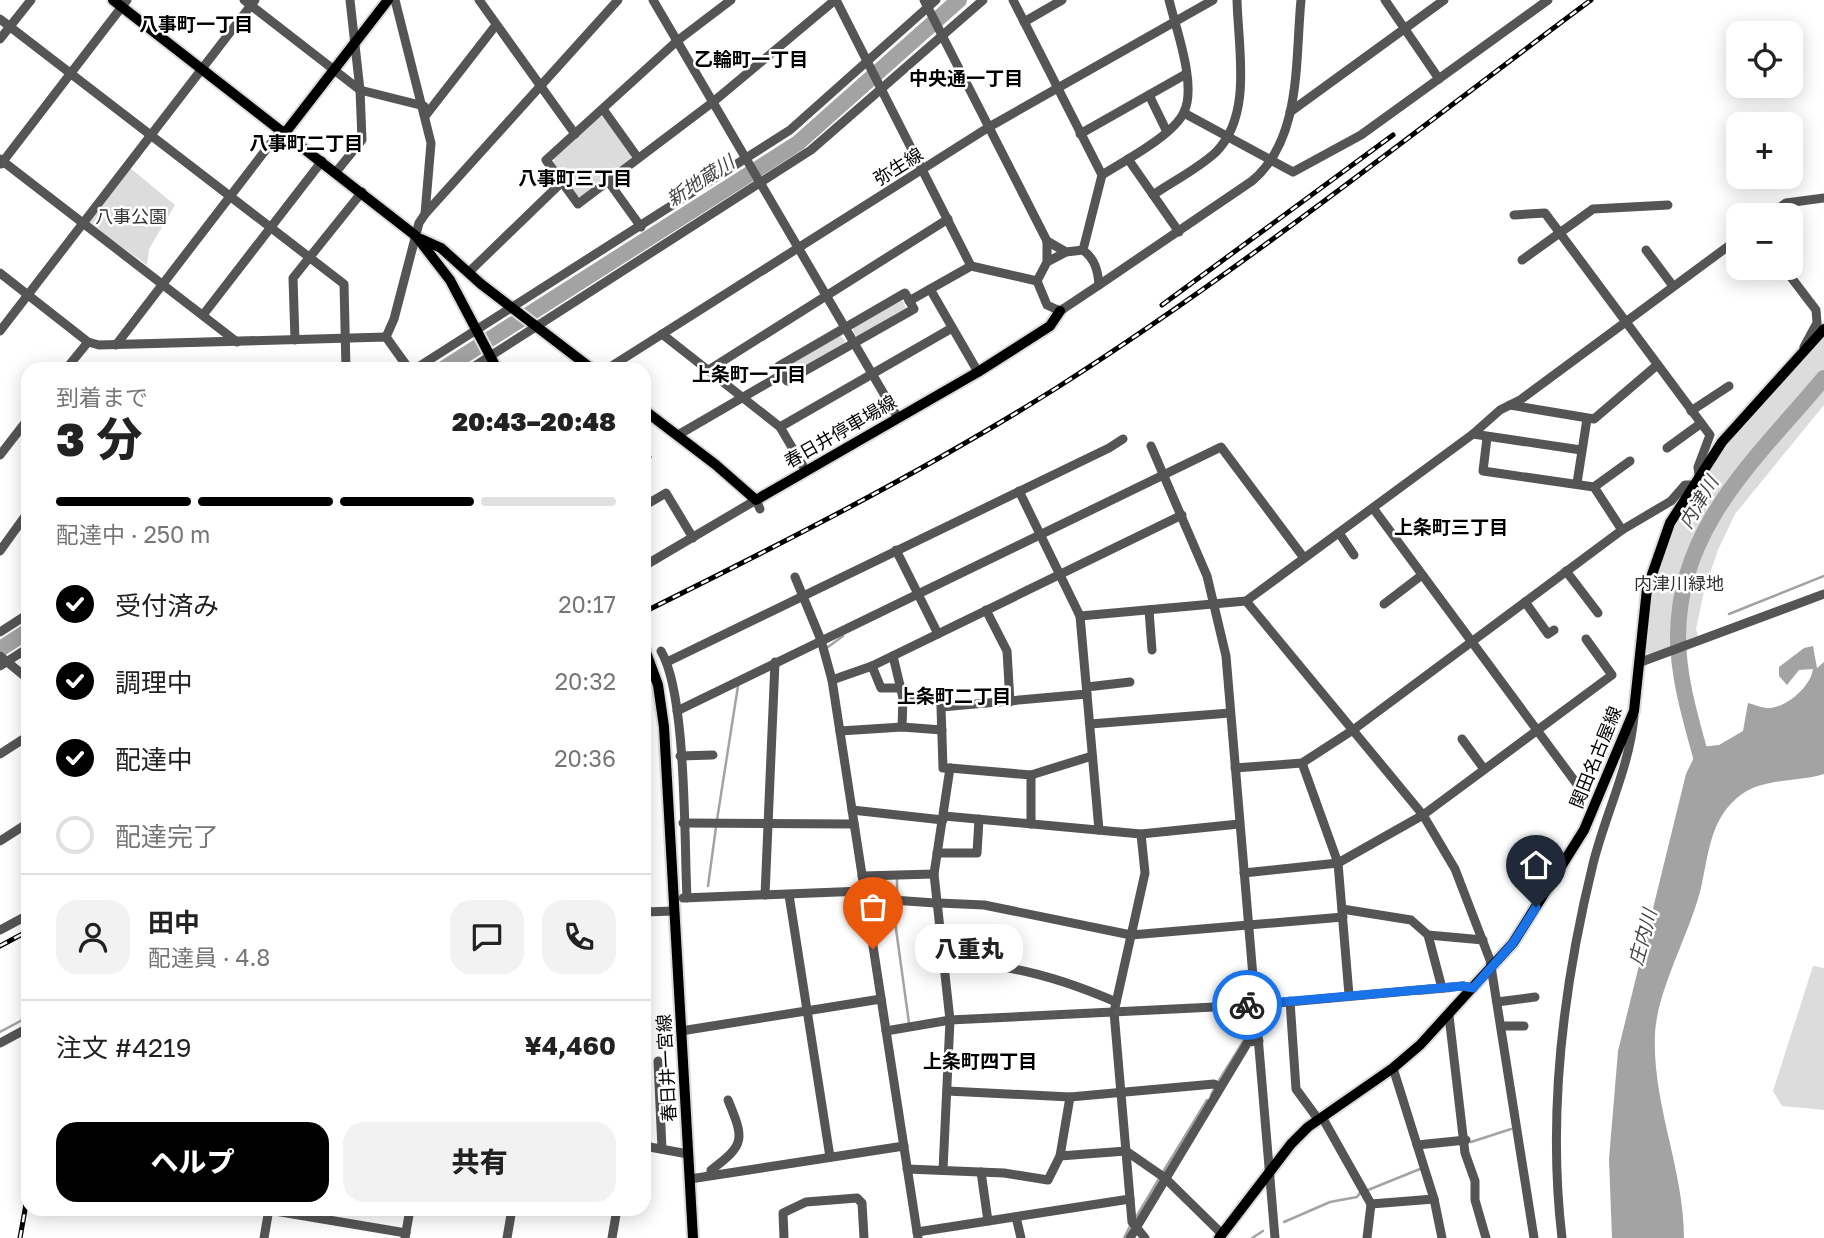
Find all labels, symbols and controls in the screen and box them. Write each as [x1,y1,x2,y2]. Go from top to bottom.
district label: 八事町一丁目 [139,12,253,35]
map controls [1726,21,1803,280]
button: locate [1726,21,1803,98]
district label: 乙輪町一丁目 [694,47,808,70]
district label: 中央通一丁目 [909,66,1023,89]
button: + [1726,112,1803,189]
district label: 八事町二丁目 [249,131,363,154]
street label: 弥生線 [869,142,927,190]
water label: 新地蔵川 [662,149,740,210]
district label: 八事町三丁目 [518,166,632,189]
button: − [1726,203,1803,280]
park label: 八事公園 [95,205,167,227]
district label: 上条町一丁目 [692,362,806,385]
text: 到着まで [56,383,148,411]
street label: 春日井停車場線 [780,390,900,472]
text: 20:43–20:48 [452,406,616,437]
text: 3 分 [56,411,142,466]
water label: 内津川 [1673,470,1724,532]
district label: 上条町三丁目 [1394,515,1508,538]
text: 配達中 · 250 m [56,520,210,548]
park label: 内津川緑地 [1634,572,1724,594]
icon: check [56,585,94,623]
text: 受付済み [115,590,219,621]
text: 20:17 [558,590,616,618]
icon: check [56,662,94,700]
text: 調理中 [115,667,193,698]
text: 20:32 [555,667,616,695]
district label: 上条町二丁目 [897,684,1011,707]
street label: 関田名古屋線 [1565,703,1625,811]
icon: check [56,739,94,777]
text: 配達中 [115,744,193,775]
text: 20:36 [554,744,616,772]
text: 配達完了 [115,821,219,852]
pin [1506,835,1566,907]
icon: home [1517,846,1555,884]
pin [843,877,903,949]
icon: bag [854,888,892,926]
button: person [56,900,130,974]
button: chat [450,900,524,974]
button: phone [542,900,616,974]
water label: 庄内川 [1624,905,1661,968]
text: 田中 [148,907,200,938]
callout: 八重丸 [915,925,1024,974]
text: 八重丸 [935,934,1004,962]
text: 配達員 · 4.8 [148,943,270,971]
courier [1212,970,1282,1040]
icon: bike [1228,986,1266,1024]
street label: 春日井一宮線 [652,1013,680,1123]
text: ¥4,460 [525,1030,616,1061]
text: 注文 #4219 [56,1032,191,1063]
district label: 上条町四丁目 [923,1049,1037,1072]
button: ヘルプ [56,1122,329,1202]
button: 共有 [343,1122,616,1202]

